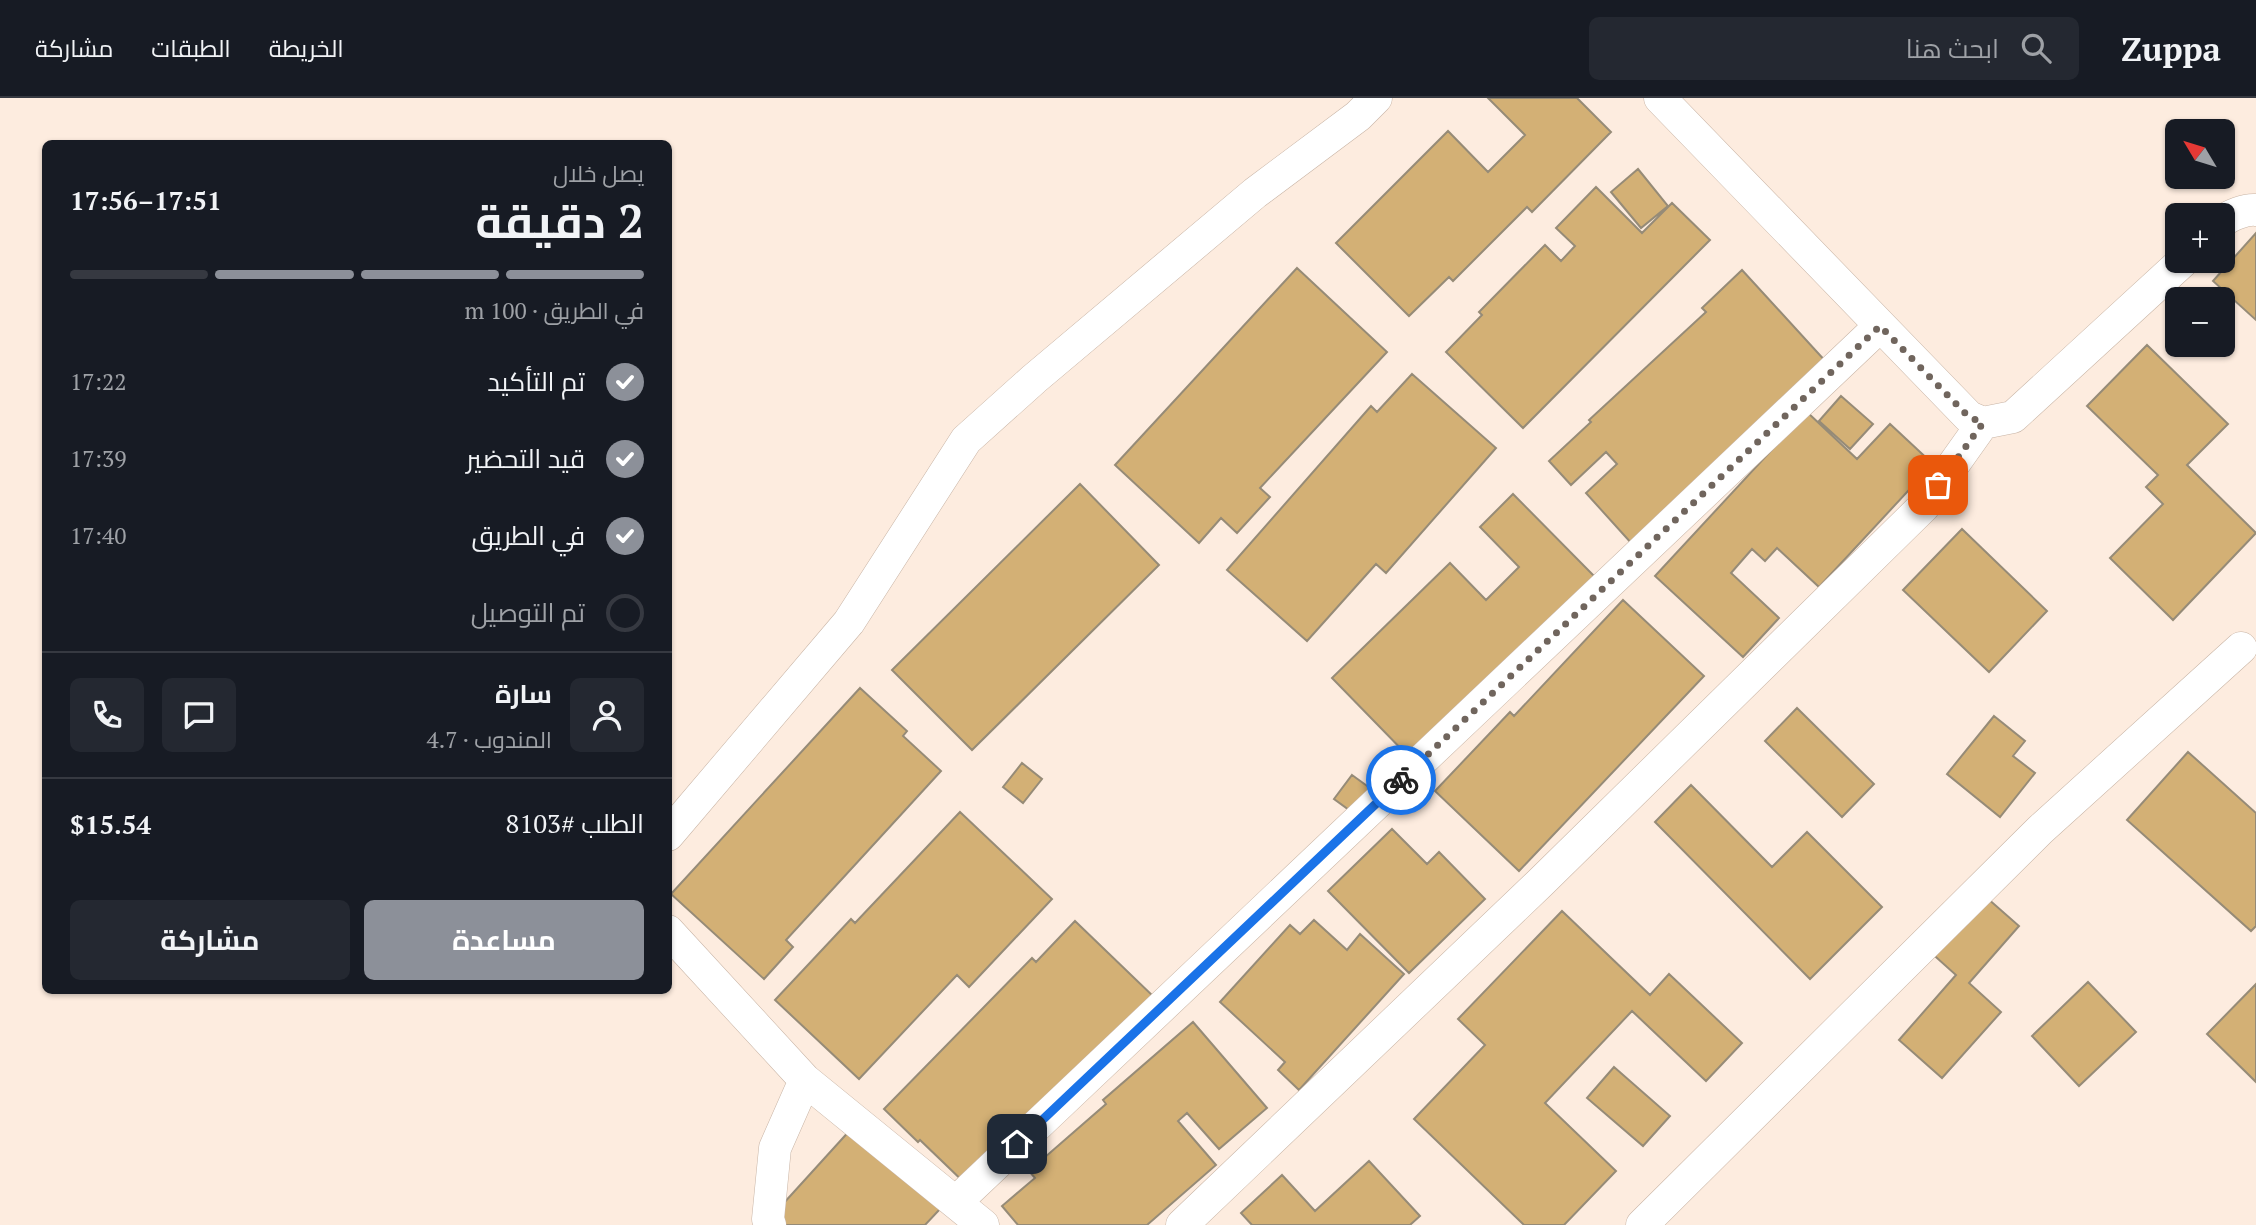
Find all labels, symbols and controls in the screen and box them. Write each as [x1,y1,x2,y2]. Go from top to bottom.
search box [1589,17,2079,80]
text: Zuppa [2121,27,2221,70]
icon: search [2017,29,2055,67]
text: ابحث هنا [1906,31,1999,65]
text: مشاركة [35,32,113,64]
text: الطبقات [151,32,231,64]
text: الخريطة [269,32,344,64]
north arrow [2165,119,2235,189]
map controls [2165,119,2235,357]
text: يصل خلال [553,158,644,189]
text: 17:51–17:56 [70,183,222,217]
text: 2 دقيقة [476,190,644,251]
button: + [2165,203,2235,273]
button: − [2165,287,2235,357]
text: في الطريق · 100 m [465,295,644,326]
icon: check [606,363,644,401]
text: تم التأكيد [487,364,585,398]
text: 17:22 [70,366,127,397]
icon: check [606,440,644,478]
text: قيد التحضير [466,441,585,475]
text: 17:39 [70,443,127,474]
pin [1908,455,1968,515]
icon: bag [1919,466,1957,504]
icon: check [606,517,644,555]
text: في الطريق [471,518,585,552]
text: 17:40 [70,520,127,551]
text: تم التوصيل [471,595,585,629]
text: سارة [495,676,552,710]
button: phone [70,678,144,752]
button: chat [162,678,236,752]
button: person [570,678,644,752]
text: المندوب · 4.7 [427,724,552,755]
courier [1366,745,1436,815]
icon: bike [1382,761,1420,799]
text: الطلب #8103 [506,806,644,840]
text: $15.54 [70,807,151,841]
button: مشاركة [70,900,350,980]
button: مساعدة [364,900,644,980]
pin [987,1114,1047,1174]
icon: home [998,1125,1036,1163]

